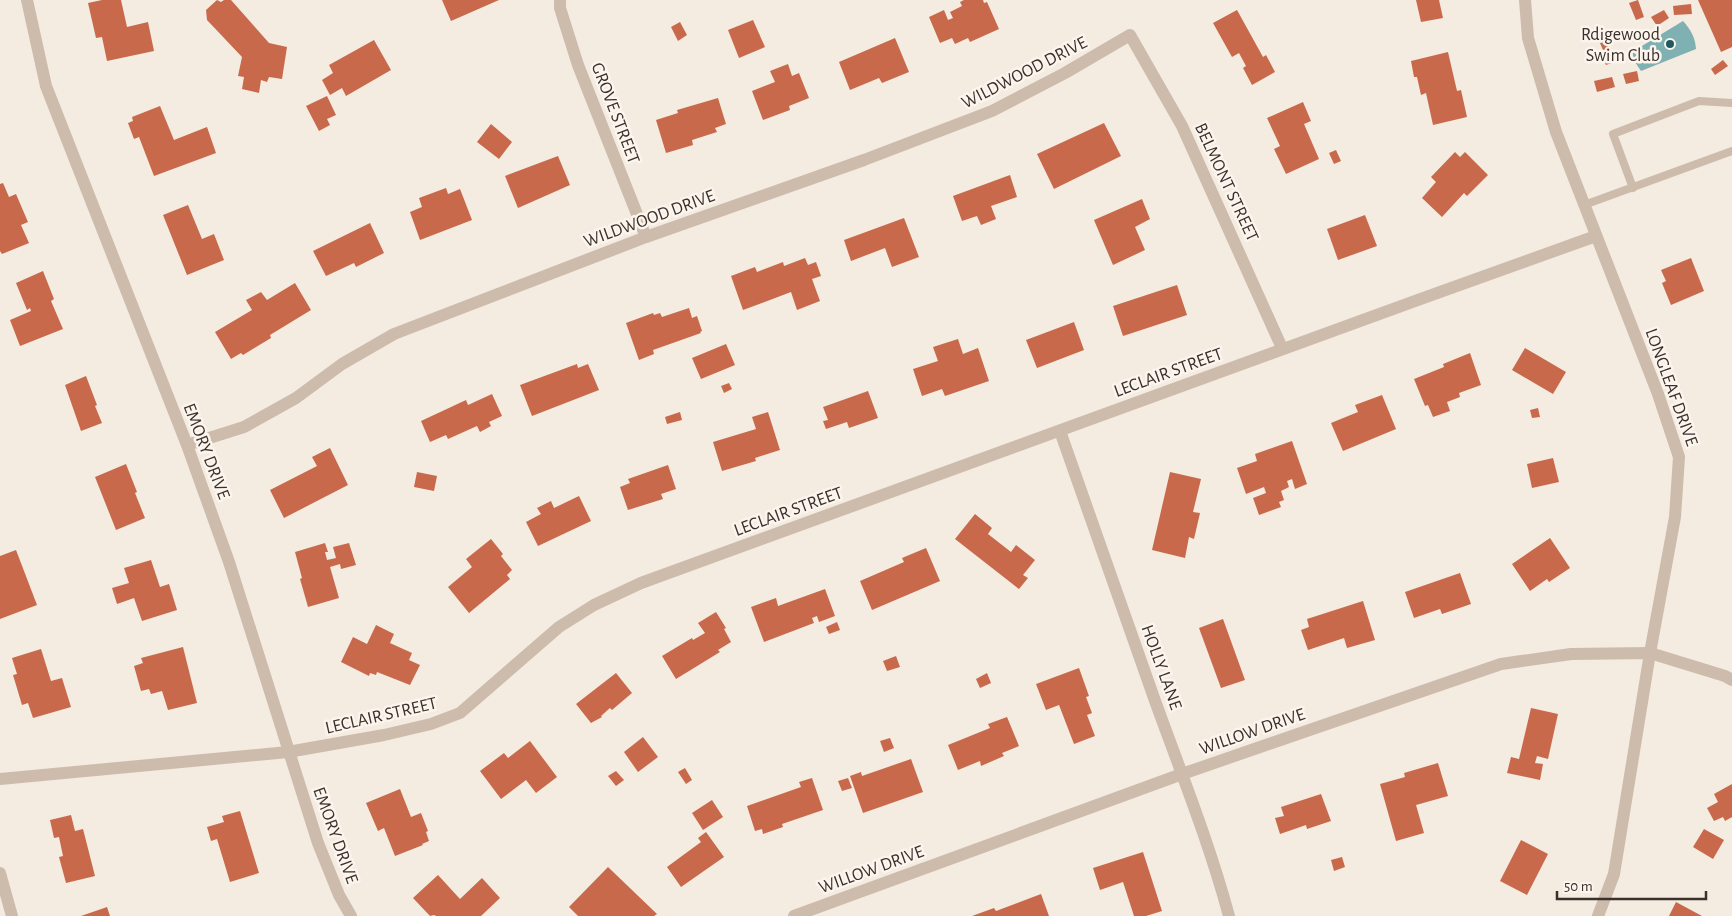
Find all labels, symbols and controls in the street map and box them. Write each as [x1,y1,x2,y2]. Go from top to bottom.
place label: Rdigewood Swim Club [1581,26,1660,65]
street label: WILDWOOD DRIVE [959,33,1090,112]
marker: Rdigewood Swim Club [1664,38,1676,50]
street label: GROVE STREET [588,60,643,167]
street label: BELMONT STREET [1191,120,1261,245]
street label: WILDWOOD DRIVE [581,187,718,251]
street label: LONGLEAF DRIVE [1642,326,1701,449]
street label: LECLAIR STREET [1112,345,1225,401]
street label: EMORY DRIVE [180,401,233,502]
street label: LECLAIR STREET [732,484,845,540]
street label: HOLLY LANE [1137,623,1185,712]
street label: LECLAIR STREET [324,694,439,738]
street label: WILLOW DRIVE [1197,705,1308,758]
street label: EMORY DRIVE [309,785,361,886]
street label: WILLOW DRIVE [816,842,927,897]
scale bar [1557,868,1706,900]
text: 50 m [1564,879,1593,894]

